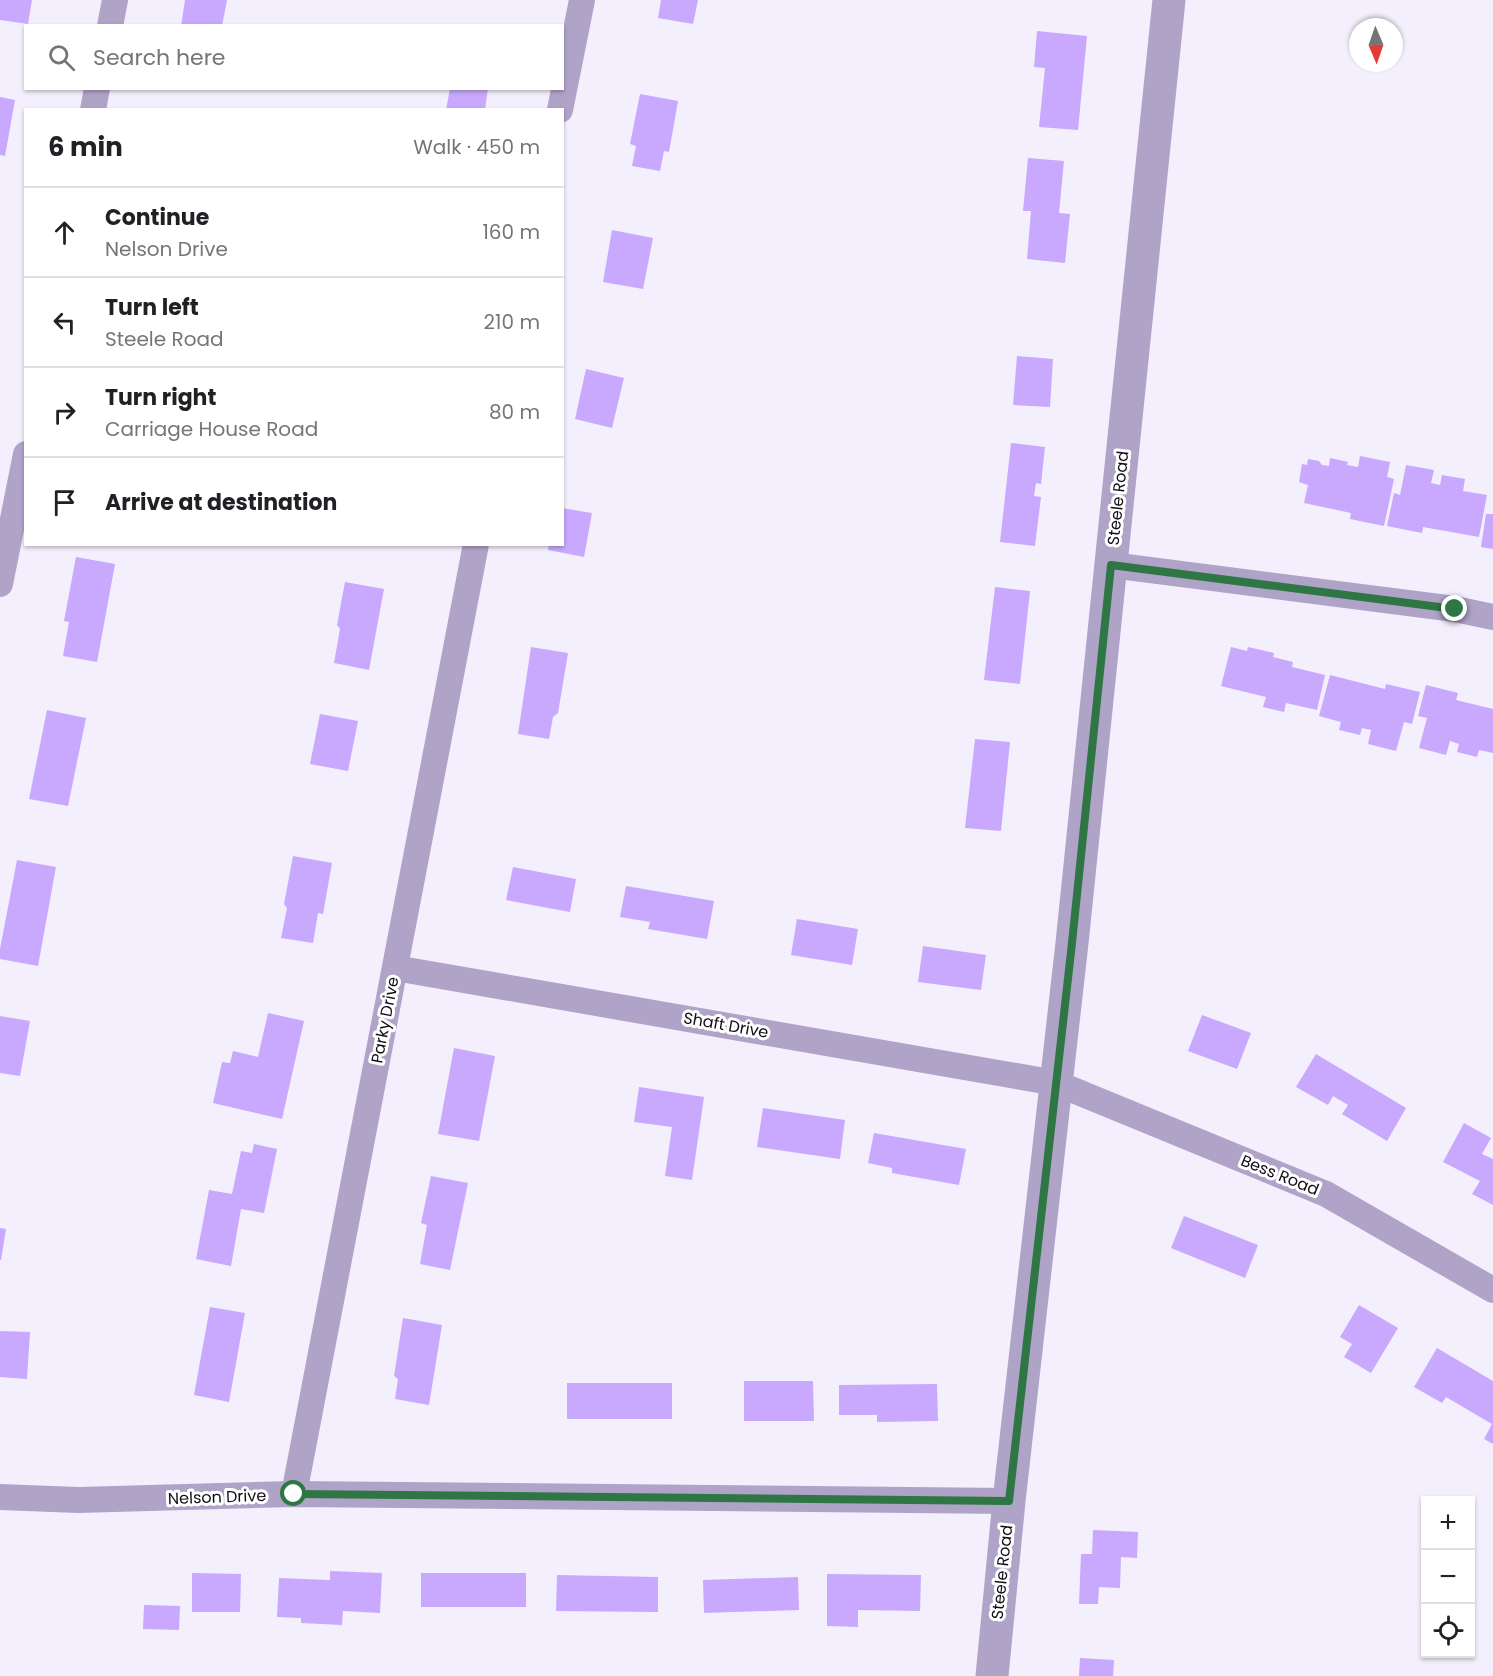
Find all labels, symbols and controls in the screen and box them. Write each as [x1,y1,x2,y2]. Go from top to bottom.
north arrow [1349,18,1403,72]
search box [24,24,564,90]
icon: search [45,41,78,74]
text: Search here [93,42,226,73]
text: 6 min [48,129,123,165]
text: Walk · 450 m [413,133,540,161]
text: Continue [105,202,209,233]
icon: ahead [48,216,81,249]
text: 160 m [482,218,540,246]
text: Nelson Drive [105,235,228,263]
text: Turn left [105,292,199,323]
icon: left [48,306,81,339]
text: 210 m [484,308,540,336]
text: Steele Road [105,325,223,353]
text: Turn right [105,382,216,413]
icon: right [48,396,81,429]
text: 80 m [489,398,540,426]
text: Carriage House Road [105,415,318,443]
street label: Steele Road [1102,450,1134,546]
icon: arrive [48,486,81,519]
text: Arrive at destination [105,487,337,518]
route end [1441,595,1467,621]
street label: Parky Drive [365,975,405,1065]
street label: Shaft Drive [682,1006,770,1044]
street label: Bess Road [1238,1149,1322,1201]
route start [280,1480,306,1506]
street label: Nelson Drive [167,1484,267,1510]
map controls [1421,1496,1475,1658]
button: + [1421,1496,1475,1550]
street label: Steele Road [986,1524,1018,1620]
button: − [1421,1550,1475,1604]
button: locate [1421,1604,1475,1658]

